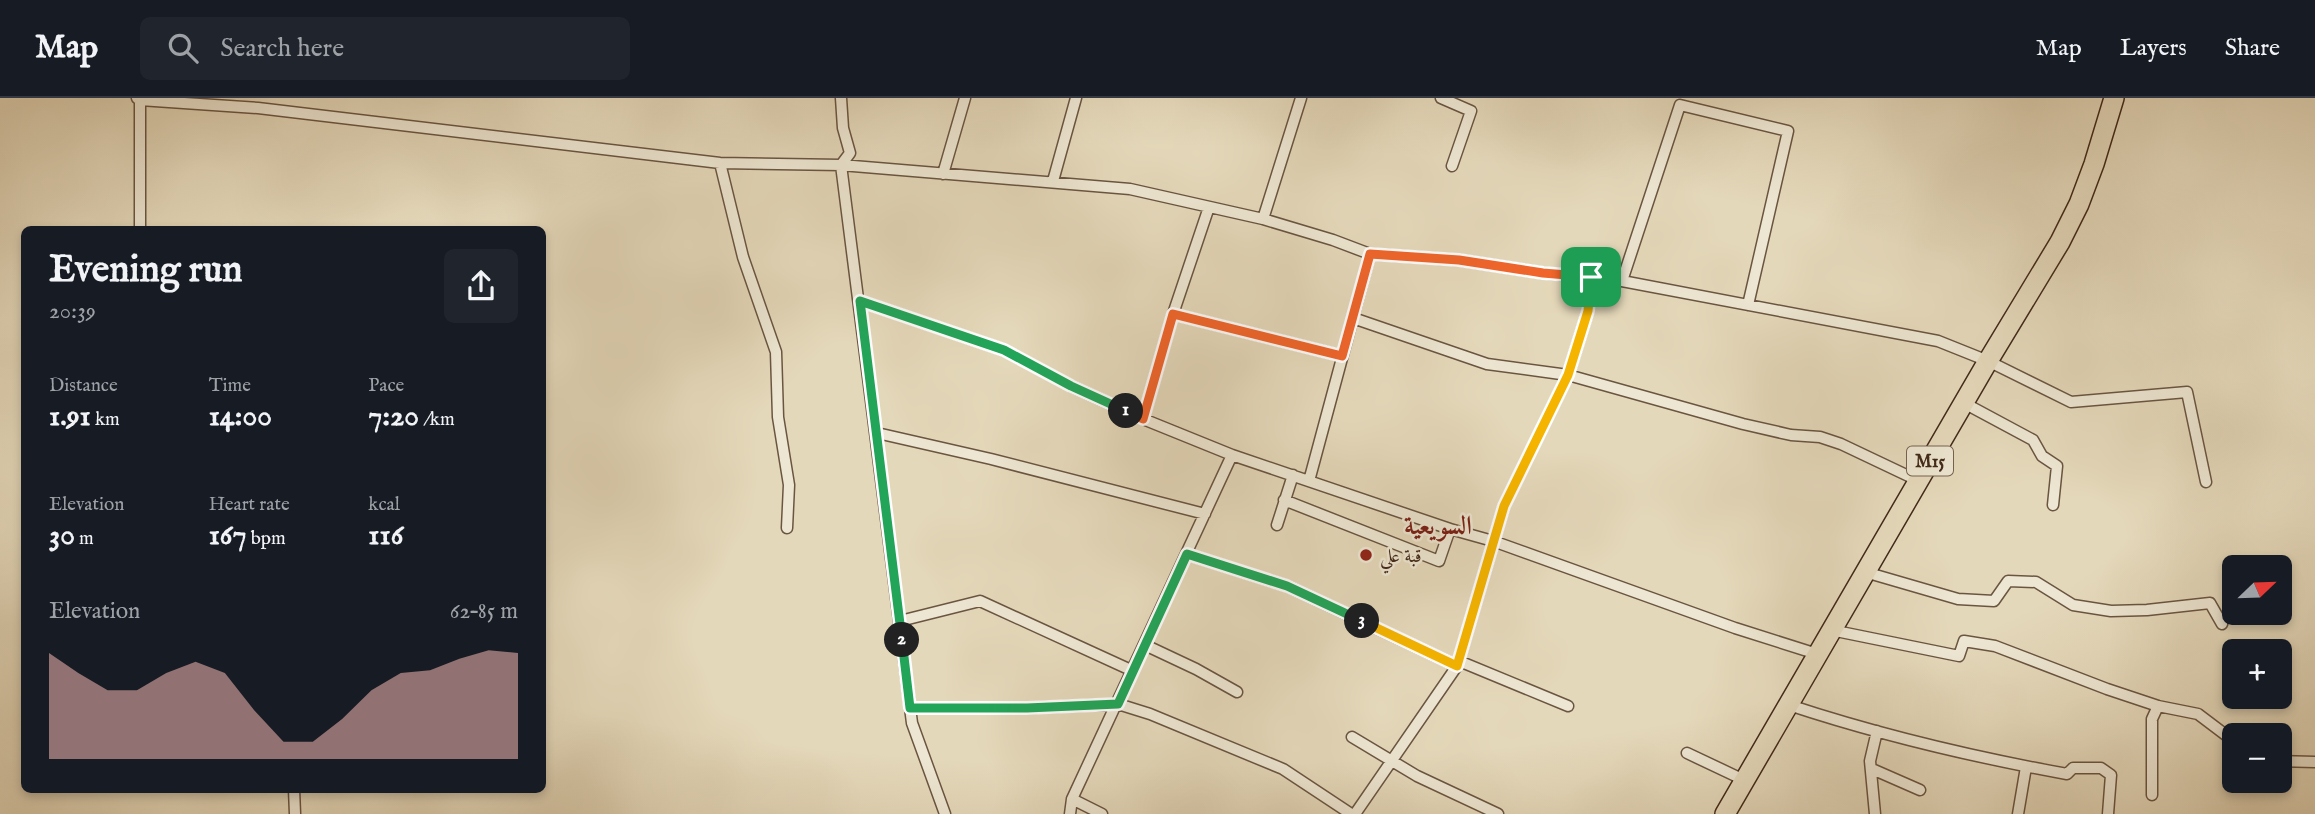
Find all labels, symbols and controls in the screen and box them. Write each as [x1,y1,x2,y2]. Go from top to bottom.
search box [140,17,630,80]
text: Map [35,27,98,69]
icon: search [164,29,202,67]
text: Search here [220,32,344,65]
text: Map [2036,33,2082,64]
text: Layers [2120,33,2187,64]
text: Share [2225,33,2280,64]
text: Evening run [49,247,243,295]
pin [1561,247,1621,307]
button: share [444,249,518,323]
icon: arrive [1572,258,1610,296]
text: 20:39 [49,297,96,326]
text: Distance [49,374,118,398]
text: Time [209,374,251,398]
text: Pace [368,374,404,398]
pin: 1 [1108,394,1144,428]
text: 1.91 [49,398,91,436]
text: 14:00 [209,398,272,436]
text: 7:20 [368,398,419,436]
text: 1 [1122,398,1129,422]
text: km [91,408,120,432]
text: /km [419,408,455,432]
road number: M15 [1907,446,1953,475]
text: Elevation [49,493,124,517]
text: Heart rate [209,493,290,517]
text: kcal [368,493,400,517]
district label: السويعية [1404,510,1472,543]
text: 30 [49,517,75,555]
text: 167 [209,517,247,555]
text: 116 [368,517,403,555]
text: m [75,527,94,551]
text: bpm [247,527,286,551]
place label: قبة علي [1380,545,1422,574]
marker: قبة علي [1358,547,1374,563]
north arrow [2222,555,2292,625]
map controls [2222,555,2292,793]
text: Elevation [49,597,140,626]
text: 62–85 m [450,597,518,626]
pin: 3 [1344,603,1380,638]
text: 3 [1358,608,1365,632]
pin: 2 [884,622,920,658]
text: 2 [897,627,906,651]
button: + [2222,639,2292,709]
button: − [2222,723,2292,793]

